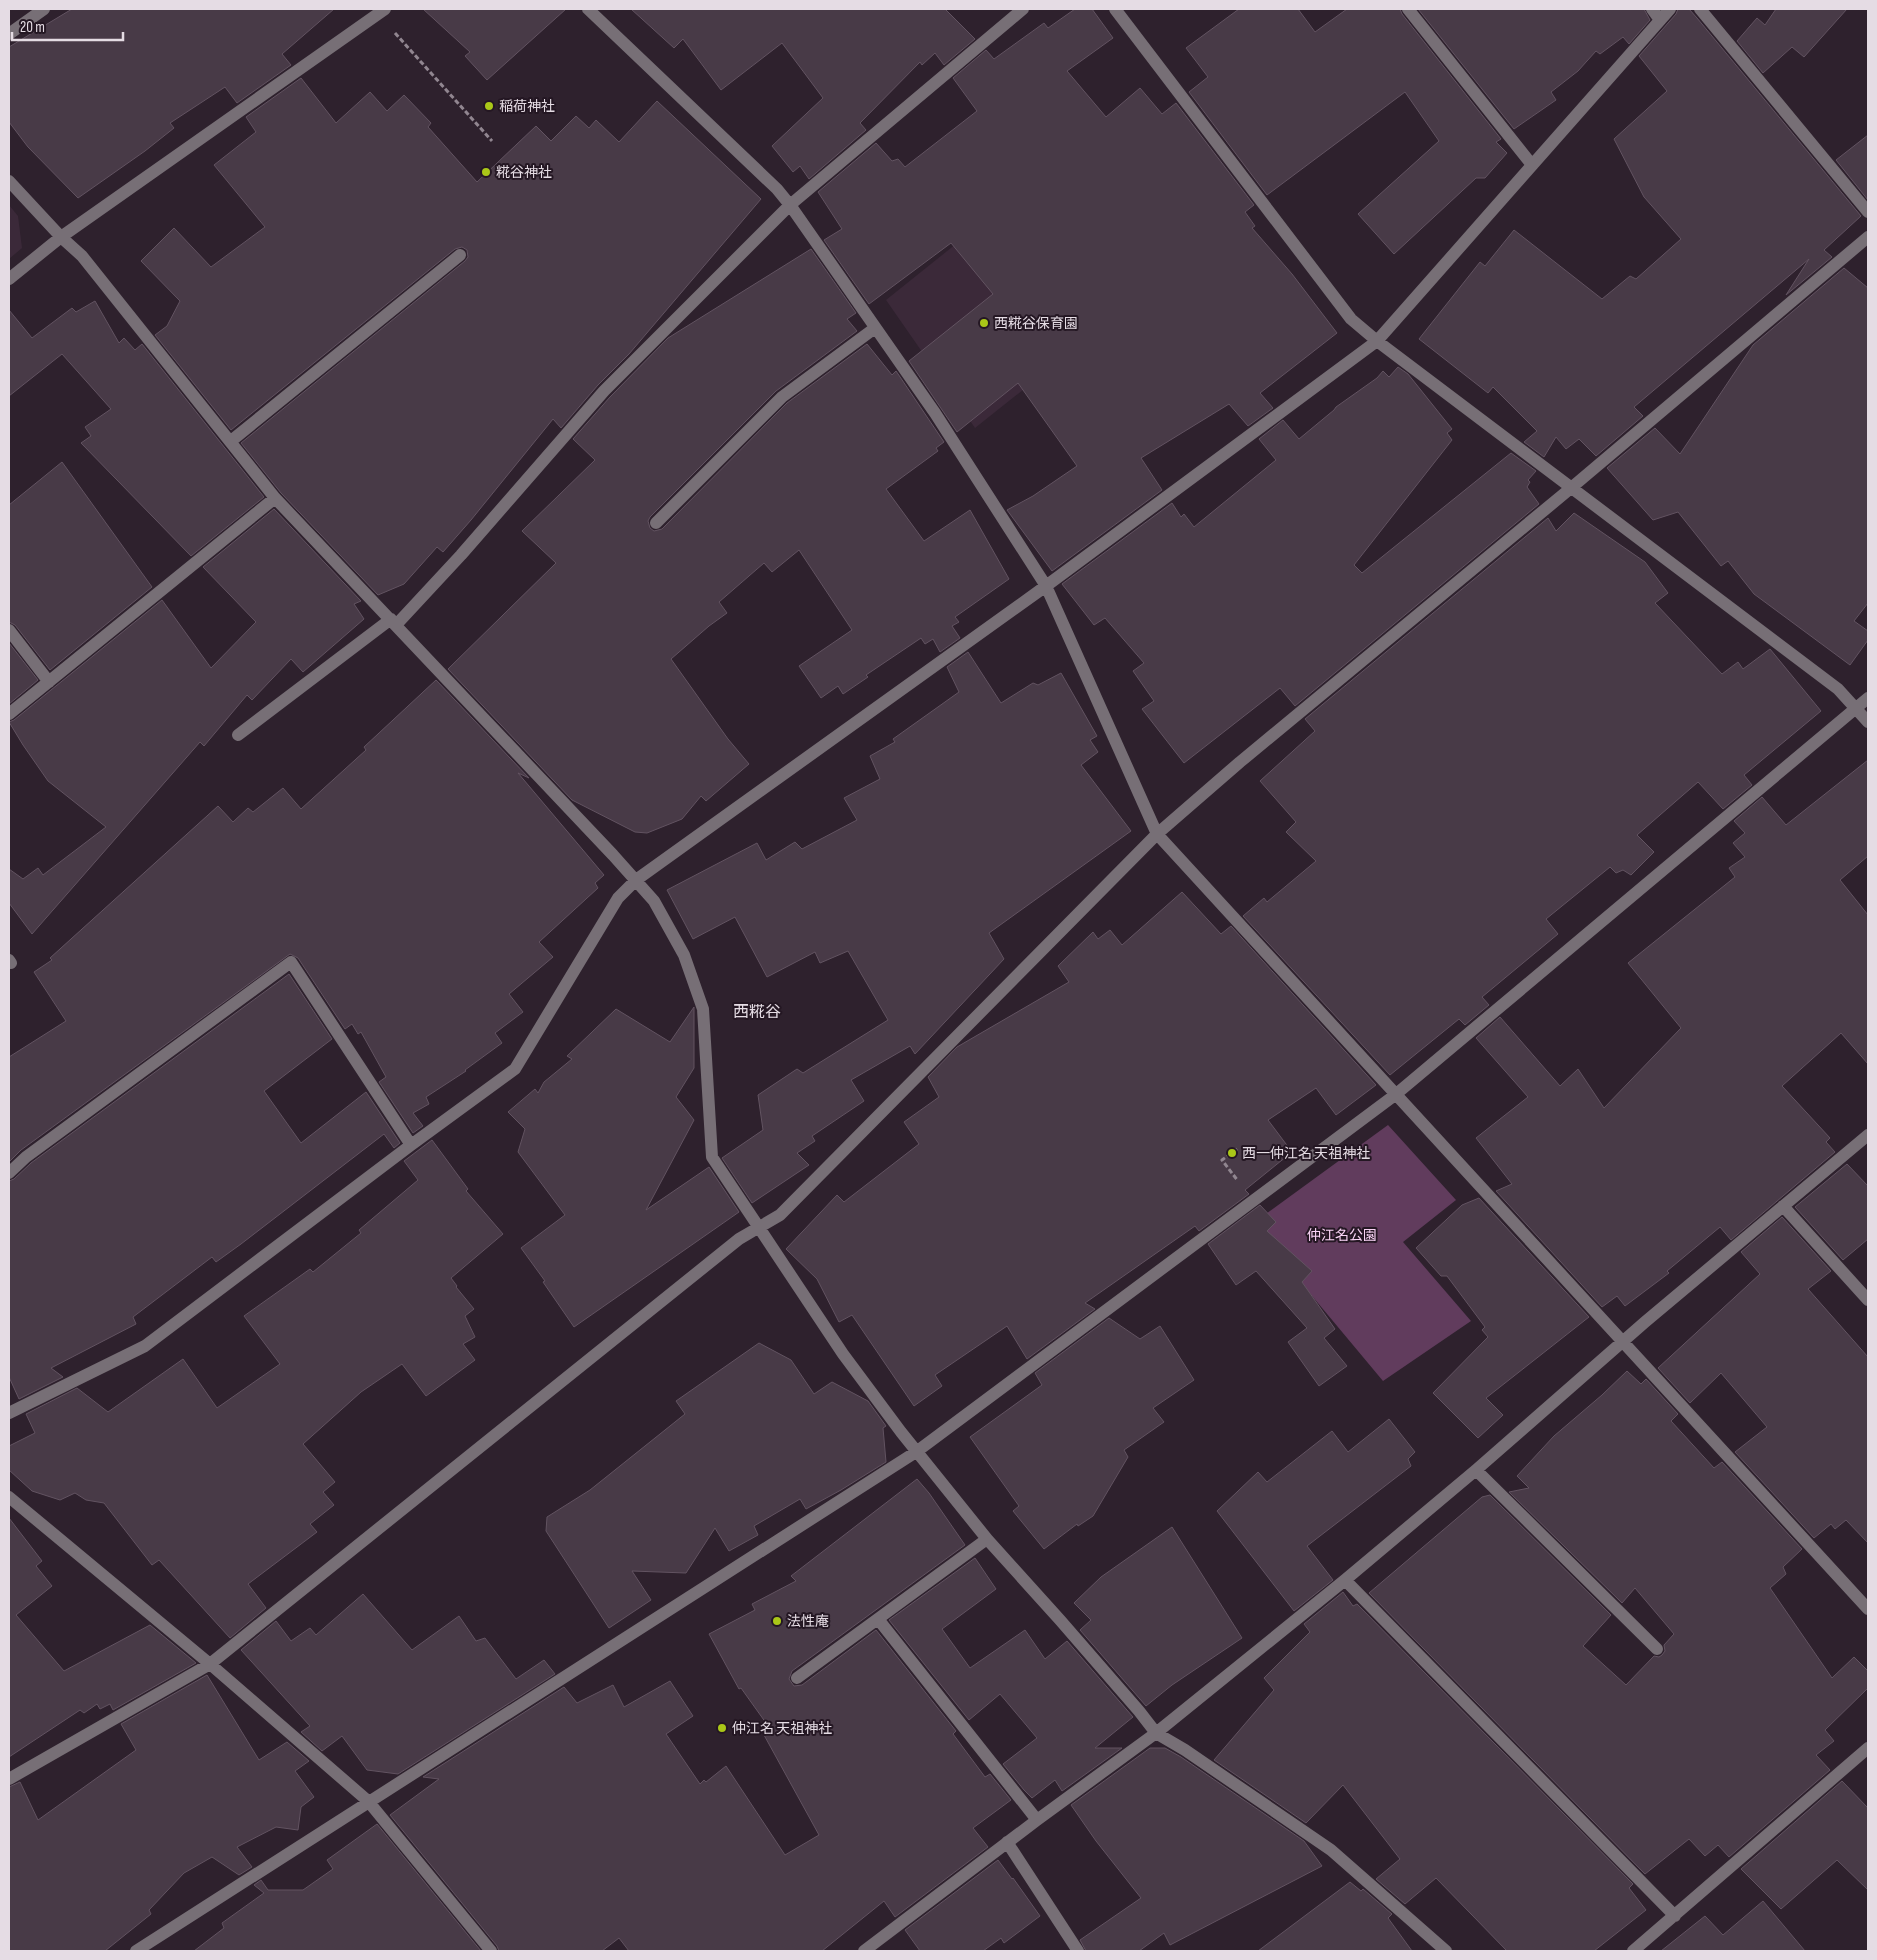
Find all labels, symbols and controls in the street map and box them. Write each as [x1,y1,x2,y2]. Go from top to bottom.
scale bar [12,10,124,42]
text: 20 m [20,18,45,37]
place label: 稲荷神社 [499,98,555,115]
marker: 稲荷神社 [483,100,495,112]
place label: 糀谷神社 [496,164,552,181]
marker: 糀谷神社 [480,166,492,178]
place label: 西糀谷保育園 [994,315,1078,332]
marker: 西糀谷保育園 [978,317,990,329]
district label: 西糀谷 [733,1003,781,1022]
place label: 西一仲江名 天祖神社 [1242,1145,1370,1162]
marker: 西一仲江名 天祖神社 [1226,1147,1238,1159]
park label: 仲江名公園 [1307,1227,1377,1244]
place label: 法性庵 [787,1613,829,1630]
marker: 法性庵 [771,1615,783,1627]
place label: 仲江名 天祖神社 [732,1720,832,1737]
marker: 仲江名 天祖神社 [716,1722,728,1734]

